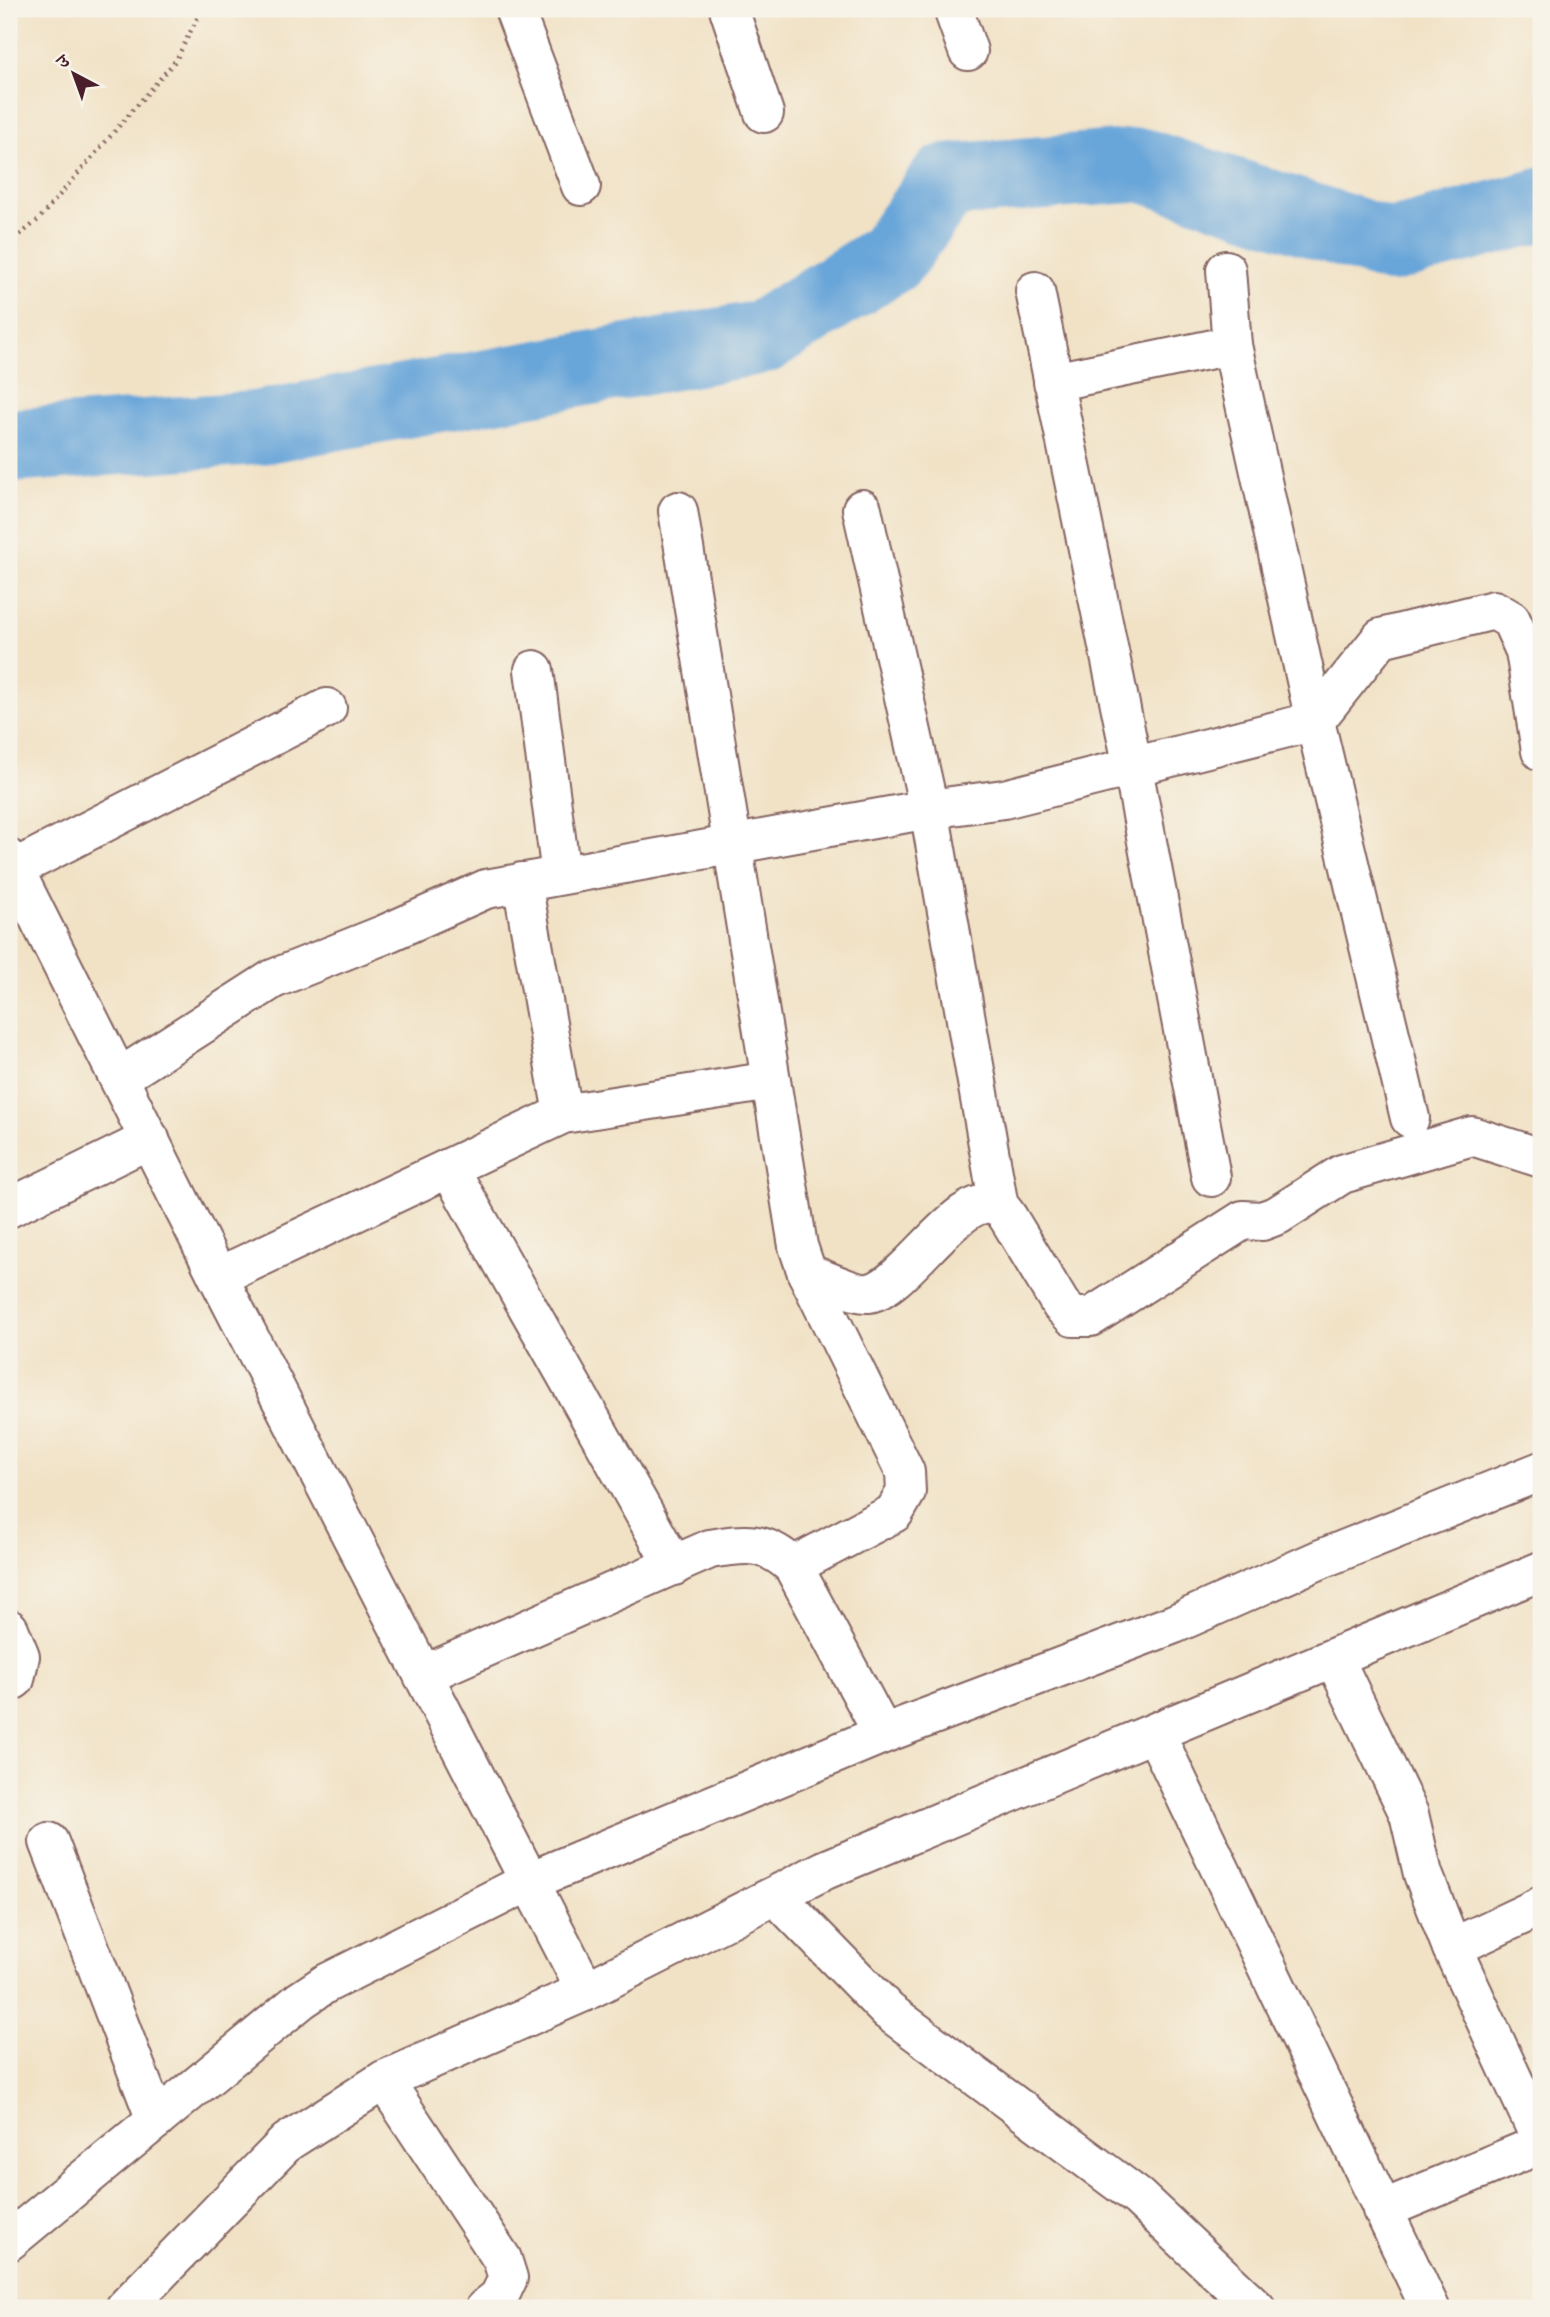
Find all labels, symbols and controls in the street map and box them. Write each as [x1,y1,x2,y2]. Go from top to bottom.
north arrow [38,38,108,108]
text: उ [50,49,76,75]

